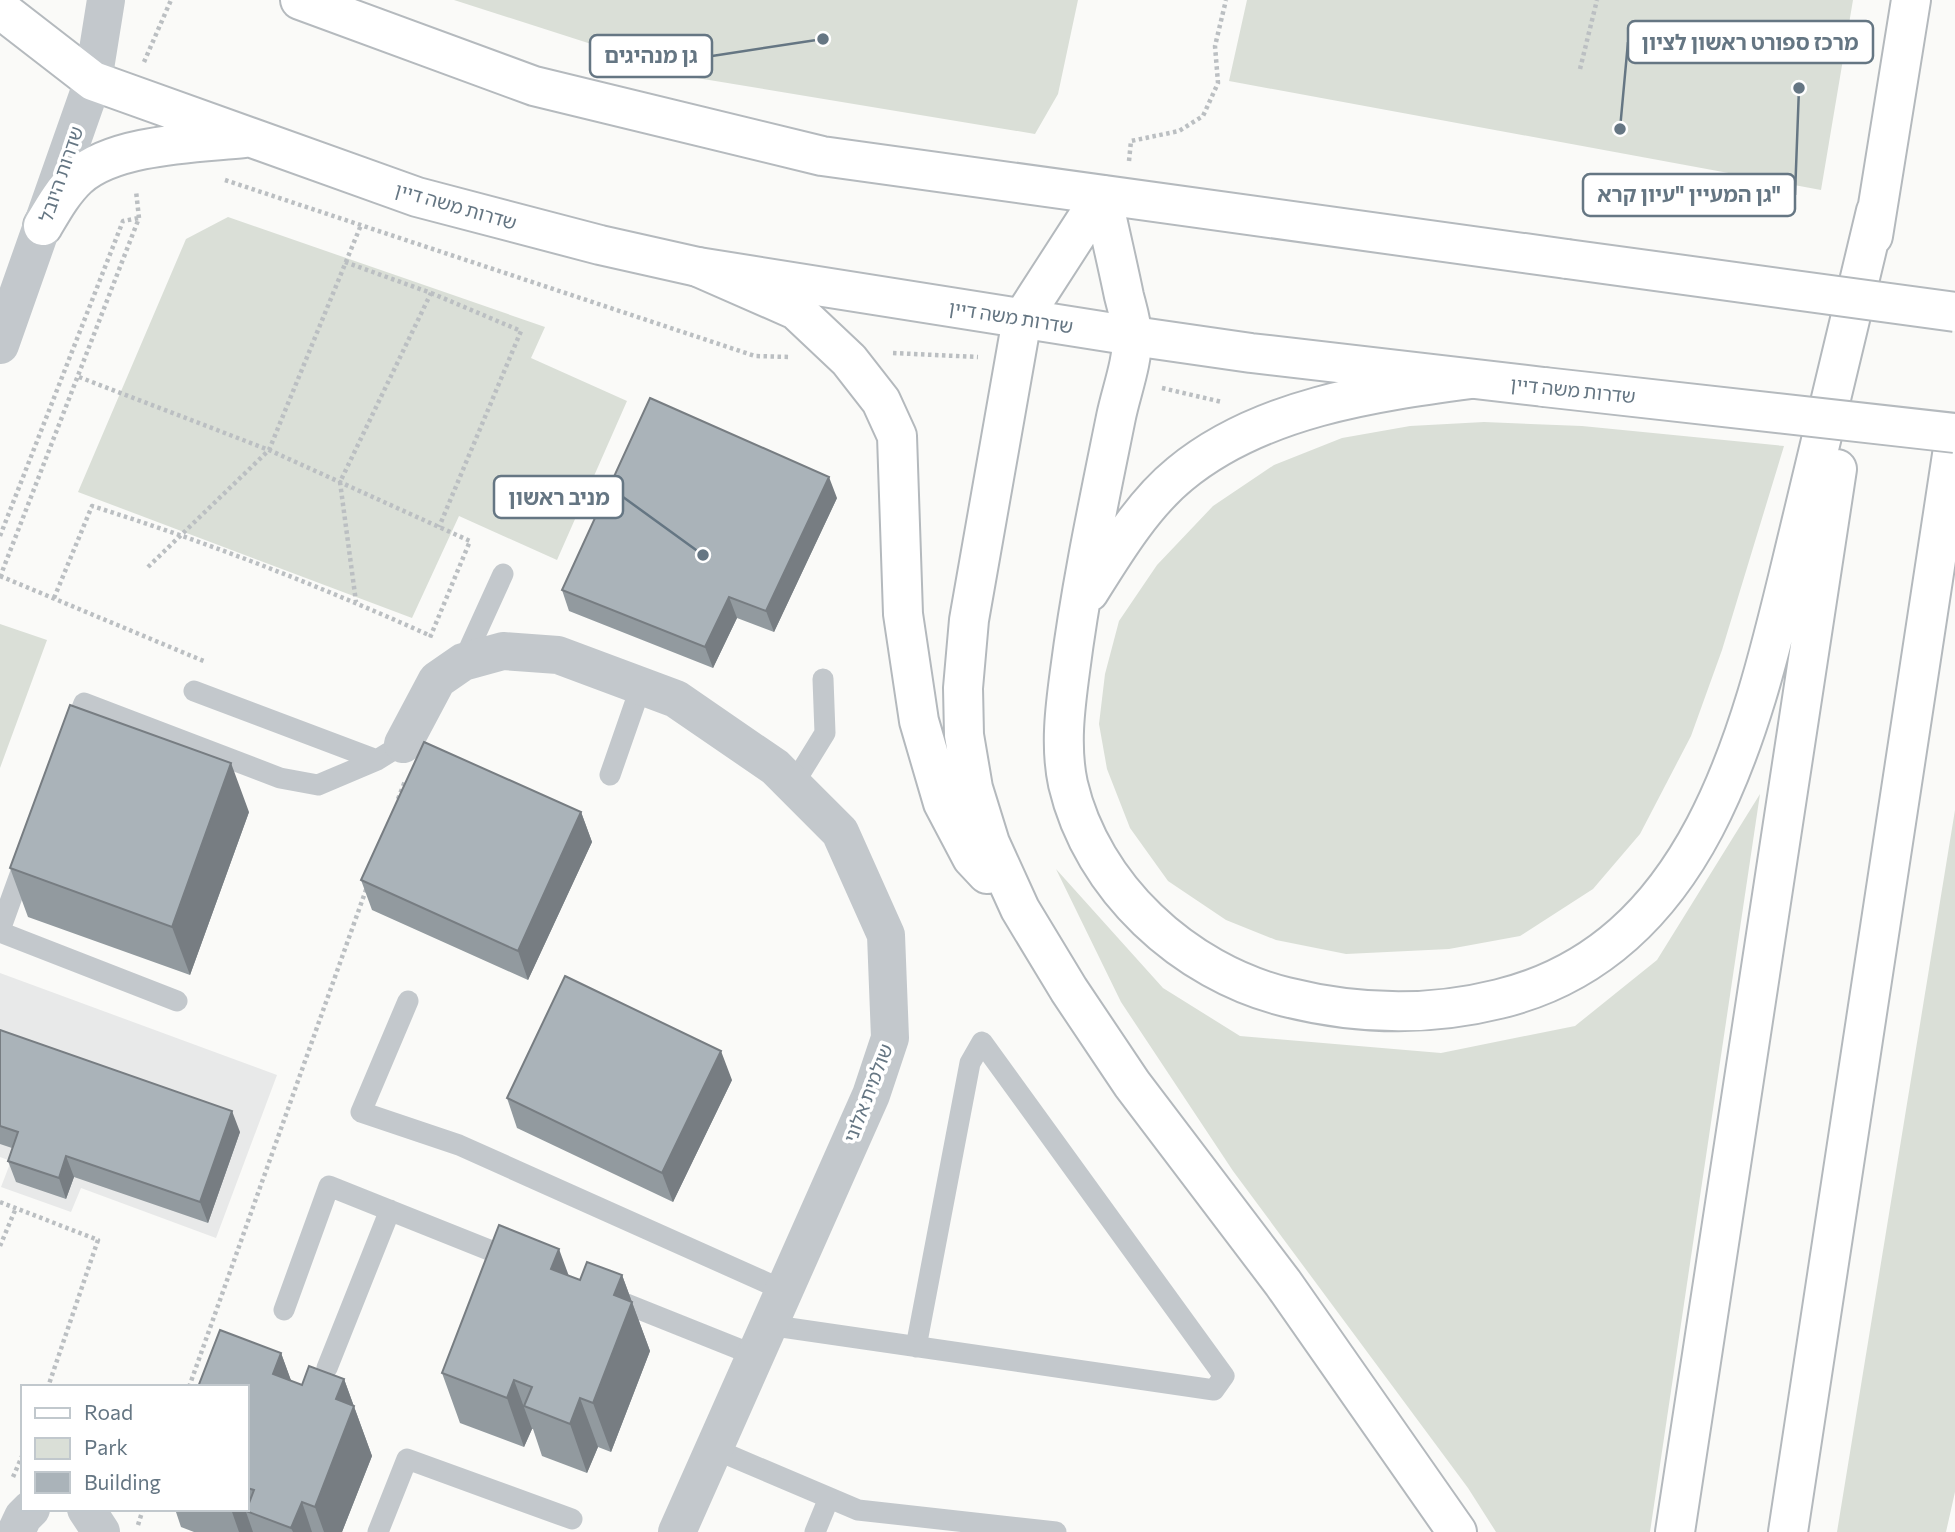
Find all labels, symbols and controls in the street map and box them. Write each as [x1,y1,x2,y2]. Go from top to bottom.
callout: מרכז ספורט ראשון לציון [1628,21,1873,63]
text: מרכז ספורט ראשון לציון [1641,29,1859,54]
callout: גן מנהיגים [590,35,712,77]
text: גן מנהיגים [604,42,698,67]
street label: שדרות היובל [33,123,88,225]
callout: גן המעיין "עיון קרא" [1583,174,1795,216]
street label: שדרות משה דיין [393,177,520,234]
text: גן המעיין "עיון קרא" [1597,181,1781,206]
street label: שדרות משה דיין [947,295,1075,338]
street label: שדרות משה דיין [1509,372,1637,407]
callout: מניב ראשון [494,476,623,518]
text: מניב ראשון [508,484,610,509]
street label: שולמית אלוני [838,1040,897,1145]
legend [21,1385,248,1511]
text: Road [84,1399,133,1424]
text: Park [84,1434,128,1459]
text: Building [84,1469,161,1494]

